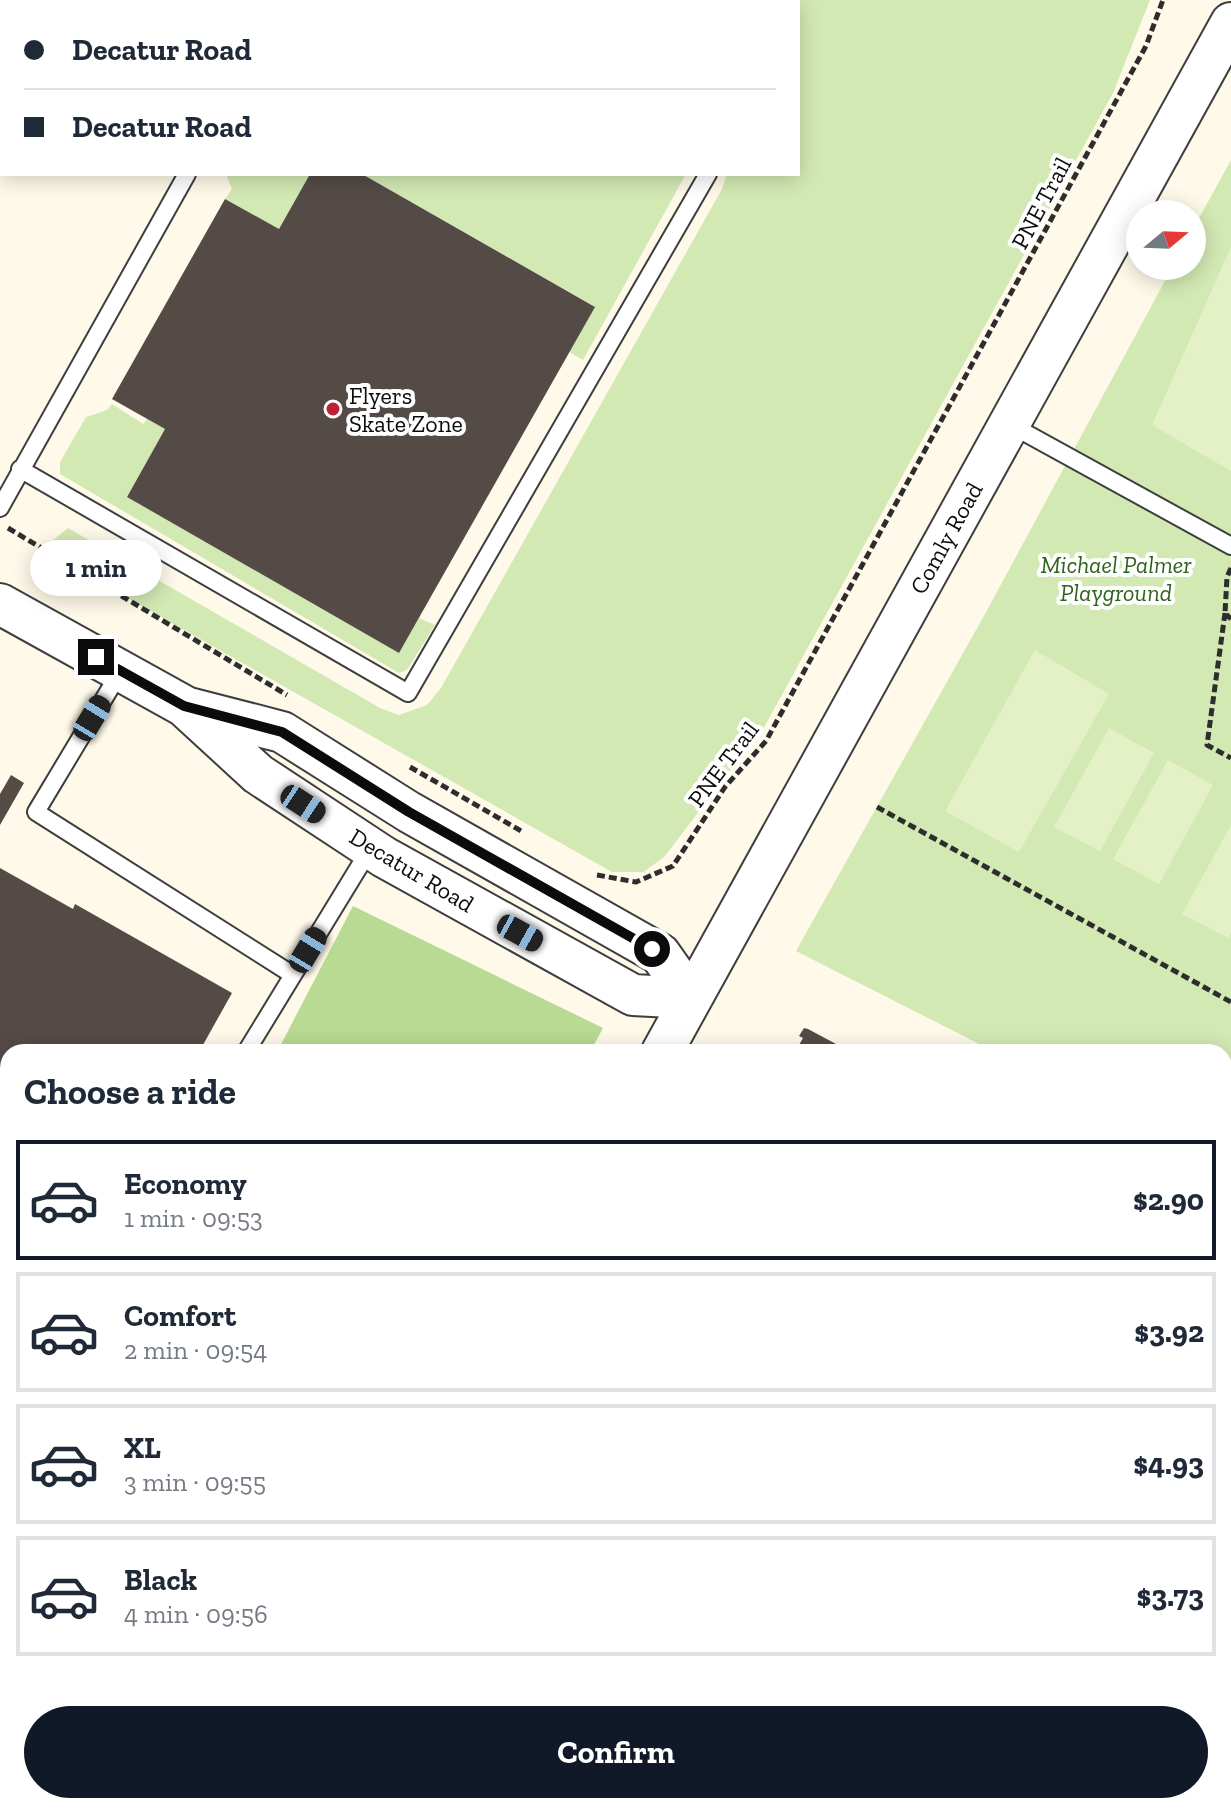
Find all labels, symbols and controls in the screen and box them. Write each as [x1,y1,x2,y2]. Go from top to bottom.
text: Decatur Road [72,32,252,68]
text: Decatur Road [72,109,252,145]
street label: PNE Trail [1005,152,1077,254]
north arrow [1126,200,1206,280]
map controls [1126,200,1206,280]
place label: Flyers Skate Zone [349,381,463,438]
marker: Flyers Skate Zone [324,400,342,418]
street label: Comly Road [903,477,989,599]
callout: 1 min [30,541,162,597]
park label: Michael Palmer Playground [1040,550,1192,607]
text: 1 min [65,552,127,584]
route end [78,639,114,675]
car [69,691,115,745]
street label: PNE Trail [681,715,765,813]
car [276,781,330,827]
street label: Decatur Road [345,822,479,918]
car [493,911,547,955]
car [285,923,331,977]
route start [634,931,670,967]
text: Choose a ride [24,1070,236,1113]
icon: car [28,1164,100,1236]
text: Economy [124,1166,247,1202]
text: $2.90 [1133,1182,1204,1218]
text: 1 min · 09:53 [124,1202,263,1234]
icon: car [28,1296,100,1368]
text: Comfort [124,1298,236,1334]
text: $3.92 [1134,1314,1204,1350]
text: 2 min · 09:54 [124,1334,267,1366]
icon: car [28,1428,100,1500]
text: XL [124,1430,161,1466]
text: $4.93 [1133,1446,1204,1482]
text: 3 min · 09:55 [124,1466,266,1498]
icon: car [28,1560,100,1632]
text: Black [124,1562,197,1598]
text: $3.73 [1136,1578,1204,1614]
text: 4 min · 09:56 [124,1598,268,1630]
button: Confirm [24,1706,1208,1798]

